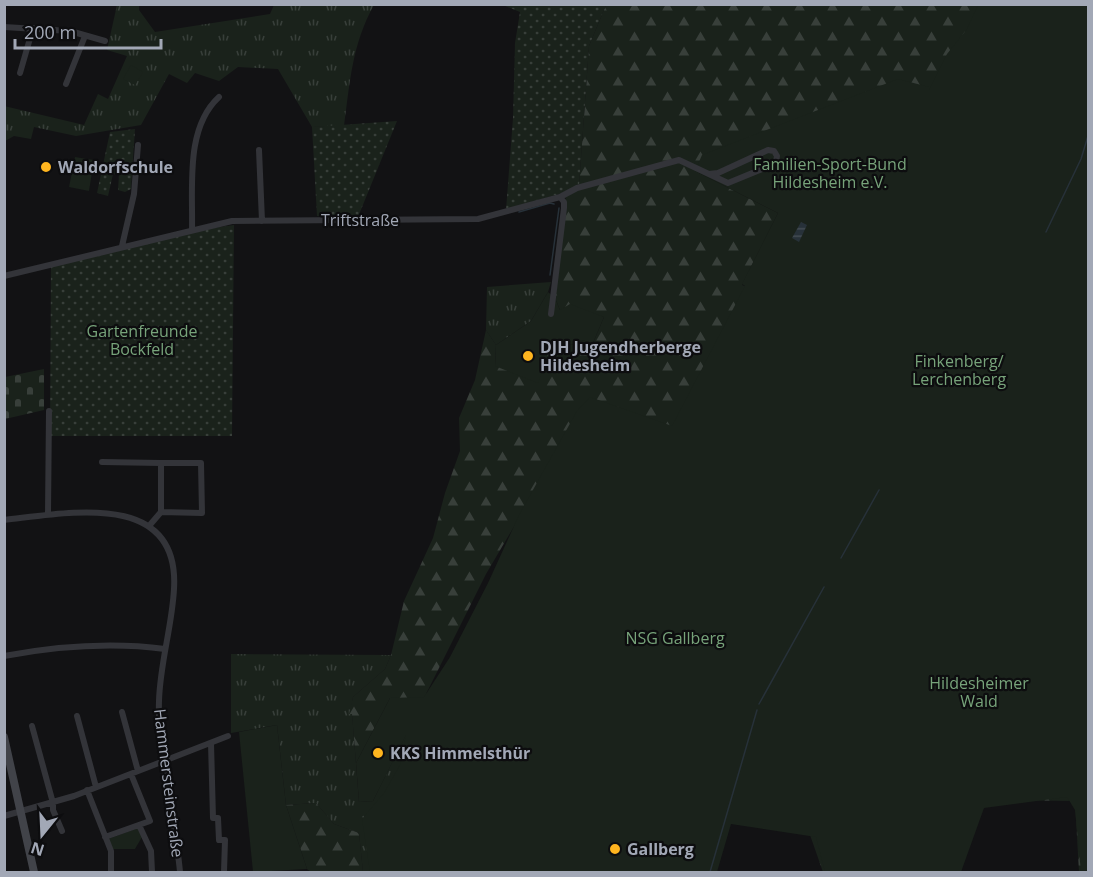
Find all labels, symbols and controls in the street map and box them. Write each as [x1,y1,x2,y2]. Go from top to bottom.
scale bar [15,12,160,50]
text: 200 m [24,20,76,44]
park label: Familien-Sport-Bund Hildesheim e.V. [753,153,907,193]
place label: Waldorfschule [58,156,173,178]
marker: Waldorfschule [39,160,53,174]
street label: Triftstraße [321,209,399,231]
park label: Gartenfreunde Bockfeld [87,320,197,360]
place label: DJH Jugendherberge Hildesheim [540,336,701,376]
marker: DJH Jugendherberge Hildesheim [521,349,535,363]
park label: Finkenberg/ Lerchenberg [912,350,1006,390]
park label: NSG Gallberg [625,627,725,649]
park label: Hildesheimer Wald [929,672,1029,712]
street label: Hammersteinstraße [149,707,189,859]
place label: KKS Himmelsthür [390,742,530,764]
marker: KKS Himmelsthür [371,746,385,760]
north arrow [12,805,72,865]
text: N [28,837,47,862]
place label: Gallberg [627,838,694,860]
marker: Gallberg [608,842,622,856]

